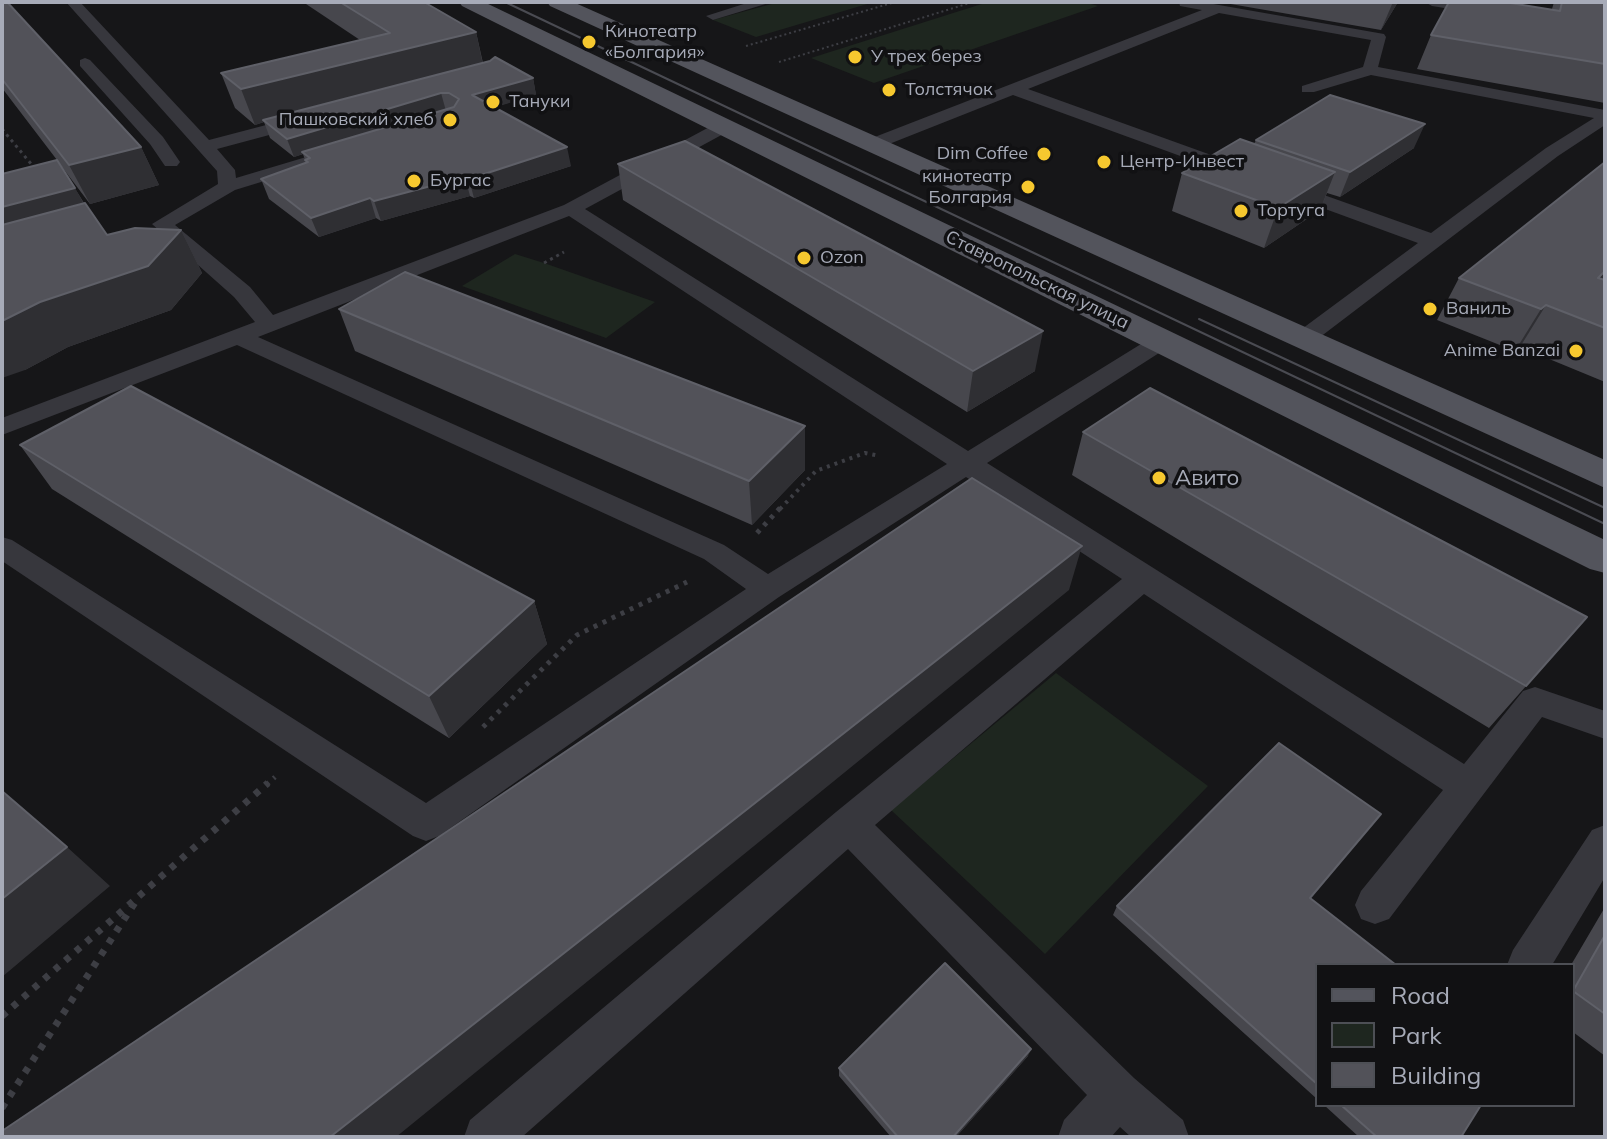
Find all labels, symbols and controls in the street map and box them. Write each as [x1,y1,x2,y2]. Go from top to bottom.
place label: Кинотеатр «Болгария» [605,21,705,64]
marker: Кинотеатр «Болгария» [580,33,598,51]
place label: У трех берез [871,46,982,68]
marker: У трех берез [846,48,864,66]
place label: Толстячок [905,79,993,101]
marker: Толстячок [880,81,898,99]
place label: Тануки [509,91,570,113]
marker: Тануки [484,93,502,111]
place label: Пашковский хлеб [279,109,434,131]
marker: Пашковский хлеб [441,111,459,129]
place label: Dim Coffee [937,143,1028,165]
marker: Dim Coffee [1035,145,1053,163]
place label: Центр-Инвест [1120,151,1244,173]
marker: Центр-Инвест [1095,153,1113,171]
place label: кинотеатр Болгария [922,166,1012,208]
place label: Бургас [430,170,491,192]
marker: Бургас [405,172,423,190]
marker: кинотеатр Болгария [1019,178,1037,196]
place label: Тортуга [1257,200,1325,222]
marker: Тортуга [1232,202,1250,220]
street label: Ставропольская улица [942,226,1132,334]
place label: Ozon [820,247,864,269]
marker: Ozon [795,249,813,267]
place label: Ваниль [1446,298,1511,320]
marker: Ваниль [1421,300,1439,318]
place label: Anime Banzai [1444,340,1560,362]
marker: Anime Banzai [1567,342,1585,360]
place label: Авито [1175,465,1239,491]
marker: Авито [1150,469,1168,487]
legend [1315,963,1575,1107]
text: Road [1391,980,1450,1010]
text: Park [1391,1020,1442,1050]
text: Building [1391,1060,1481,1090]

